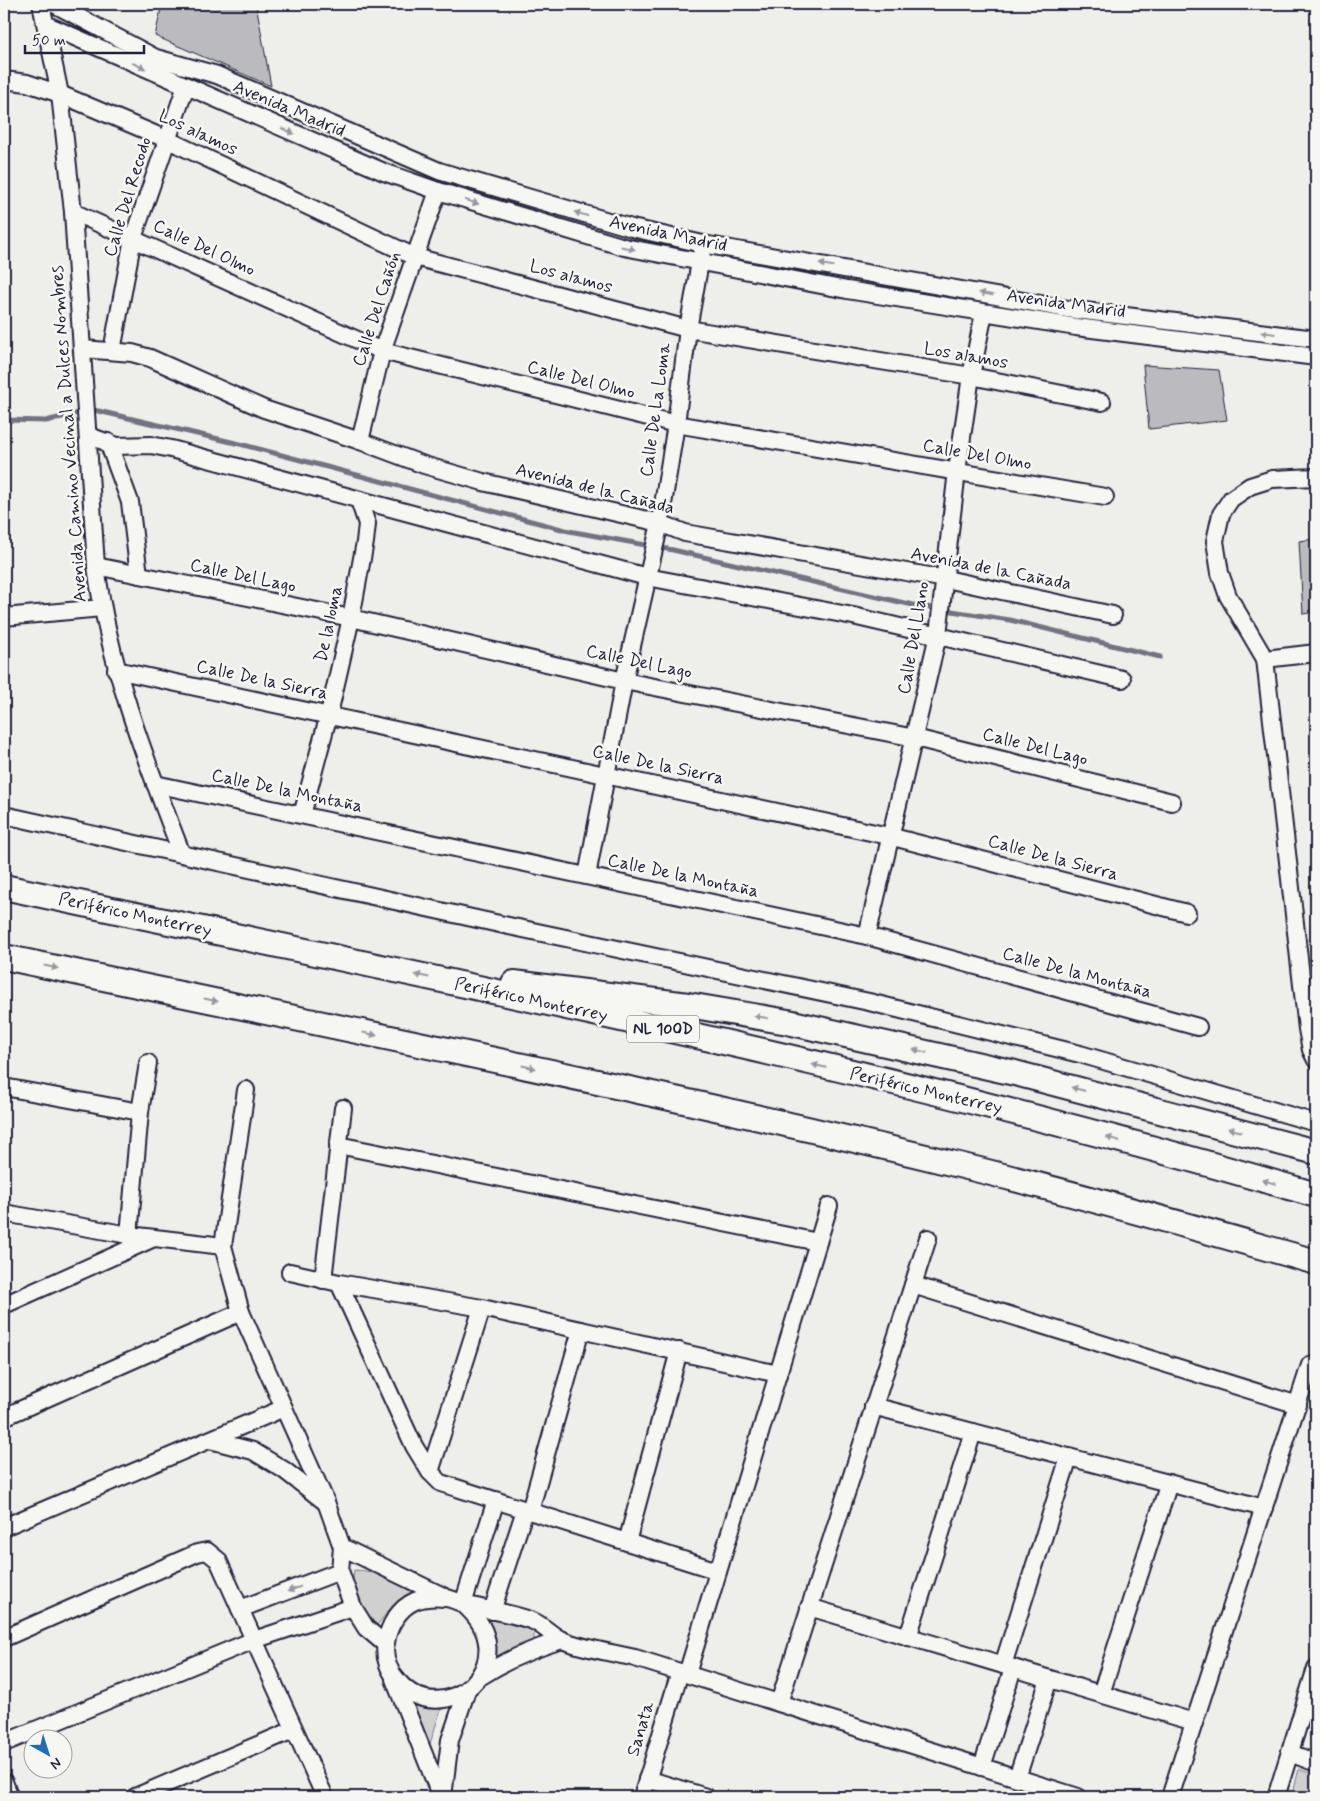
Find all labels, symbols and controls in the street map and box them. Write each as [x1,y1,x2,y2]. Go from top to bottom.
scale bar [25,22,144,54]
text: 50 m [32,31,66,51]
one-way arrow [132,62,146,70]
street label: Avenida Madrid [229,75,349,143]
street label: Los alamos [154,104,242,162]
one-way arrow [281,127,295,135]
street label: Calle Del Recodo [98,134,158,260]
one-way arrow [465,199,480,206]
one-way arrow [574,209,589,217]
street label: Avenida Madrid [607,210,729,258]
street label: Calle Del Olmo [149,214,259,282]
one-way arrow [621,244,637,252]
street label: Calle Del Cañón [347,248,407,370]
street label: Los alamos [527,254,615,300]
one-way arrow [818,260,834,268]
street label: Avenida Camino Vecinal a Dulces Nombres [45,265,93,603]
street label: Avenida Madrid [1005,284,1127,324]
one-way arrow [977,289,993,297]
one-way arrow [1260,329,1276,337]
street label: Los alamos [922,337,1010,375]
street label: Calle De La Loma [635,341,677,479]
street label: Calle Del Olmo [525,355,637,405]
street label: Calle Del Olmo [921,434,1033,476]
street label: Avenida de la Cañada [513,458,677,520]
street label: Avenida de la Cañada [909,542,1073,596]
street label: Calle Del Lago [188,553,298,599]
street label: Calle Del Llano [892,580,936,696]
street label: De la loma [309,584,349,664]
street label: Calle Del Lago [584,639,694,685]
street label: Calle De la Sierra [194,654,330,706]
street label: Calle Del Lago [980,722,1090,772]
street label: Calle De la Sierra [590,739,726,791]
street label: Calle De la Montaña [209,763,365,819]
street label: Calle De la Sierra [985,829,1121,887]
street label: Calle De la Montaña [605,848,761,904]
street label: Periférico Monterrey [56,887,214,943]
street label: Calle De la Montaña [1000,942,1154,1004]
one-way arrow [44,963,59,971]
one-way arrow [414,972,429,980]
street label: Periférico Monterrey [452,972,610,1028]
one-way arrow [203,996,218,1004]
one-way arrow [753,1013,769,1021]
road number: NL 100D [627,1016,699,1042]
one-way arrow [362,1030,378,1038]
one-way arrow [913,1047,928,1055]
one-way arrow [812,1062,827,1070]
street label: Periférico Monterrey [847,1062,1005,1120]
one-way arrow [521,1063,536,1071]
one-way arrow [1071,1085,1086,1093]
one-way arrow [1228,1126,1243,1134]
one-way arrow [1105,1134,1120,1142]
one-way arrow [1262,1178,1277,1186]
one-way arrow [287,1586,302,1593]
street label: Sanata [621,1699,661,1759]
north arrow [22,1728,72,1778]
text: N [46,1753,65,1773]

